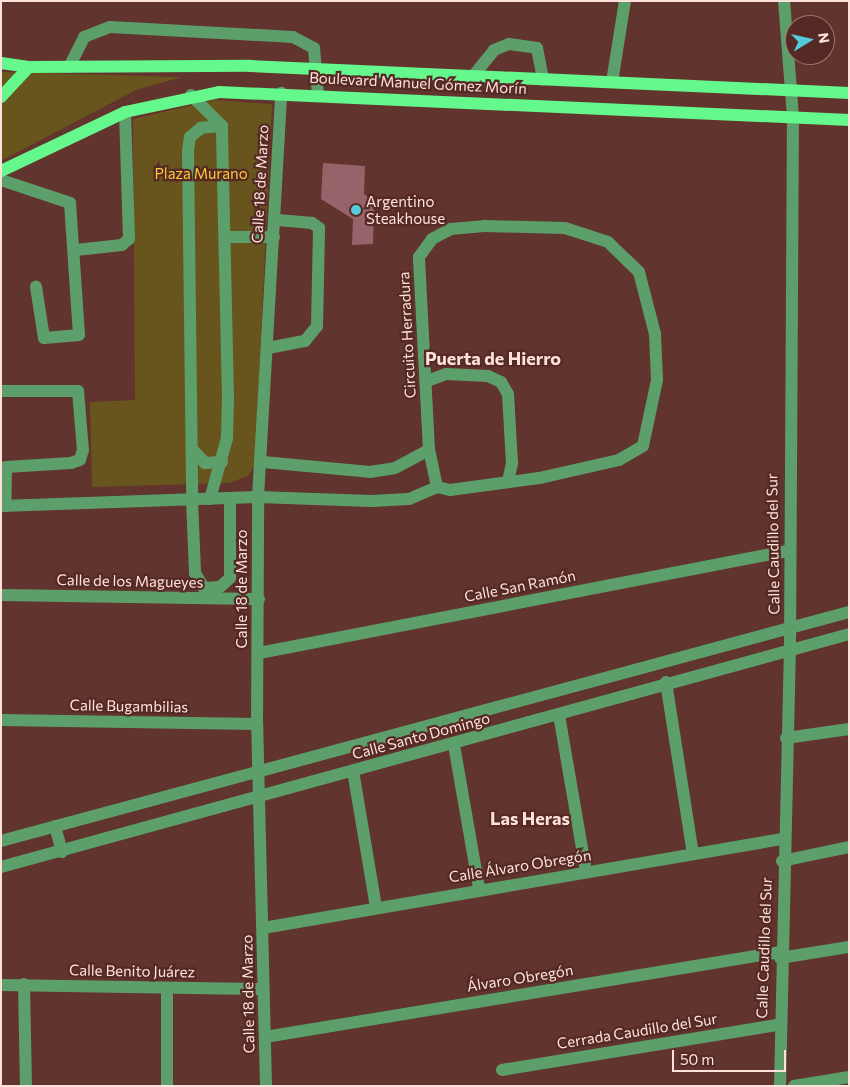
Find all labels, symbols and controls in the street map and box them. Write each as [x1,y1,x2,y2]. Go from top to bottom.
north arrow [785,15,835,65]
text: N [815,31,834,44]
street label: Boulevard Manuel Gómez Morín [309,68,527,98]
street label: Calle 18 de Marzo [248,124,272,244]
park label: Plaza Murano [154,165,248,183]
place label: Argentino Steakhouse [366,192,445,227]
marker: Argentino Steakhouse [350,204,362,216]
street label: Circuito Herradura [395,271,419,399]
district label: Puerta de Hierro [425,347,561,369]
street label: Calle Caudillo del Sur [763,473,783,615]
street label: Calle 18 de Marzo [233,530,251,648]
street label: Calle San Ramón [463,566,577,606]
street label: Calle de los Magueyes [56,571,204,591]
street label: Calle Bugambilias [70,696,188,716]
street label: Calle Santo Domingo [350,709,492,763]
district label: Las Heras [490,807,570,829]
street label: Calle Álvaro Obregón [448,846,592,886]
street label: Calle Caudillo del Sur [753,877,775,1019]
street label: Calle 18 de Marzo [238,934,258,1054]
street label: Calle Benito Juárez [69,961,195,981]
street label: Álvaro Obregón [466,961,574,995]
street label: Cerrada Caudillo del Sur [556,1009,718,1053]
scale bar [675,1040,789,1072]
text: 50 m [680,1050,714,1068]

